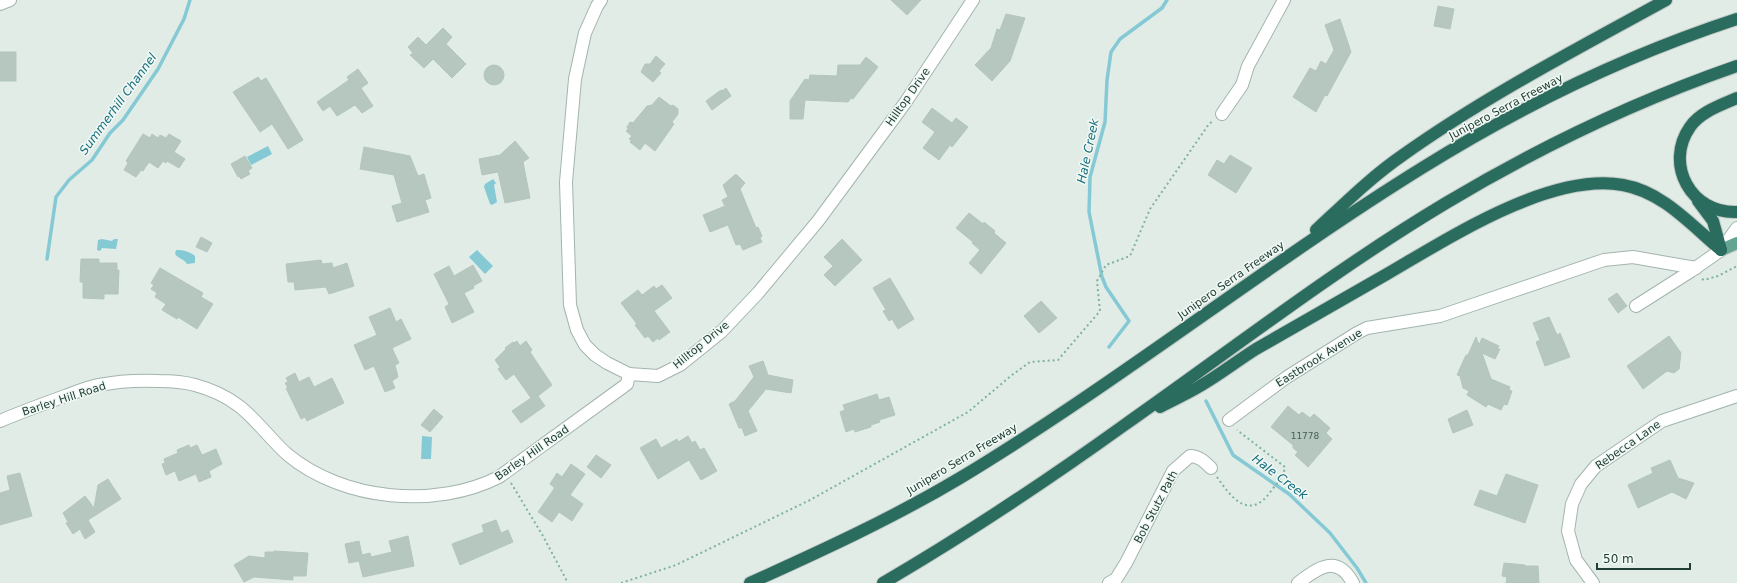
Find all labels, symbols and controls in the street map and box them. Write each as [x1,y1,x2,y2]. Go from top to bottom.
water label: Summerhill Channel [77,50,160,157]
street label: Hilltop Drive [883,65,933,129]
street label: Junipero Serra Freeway [1446,71,1566,143]
water label: Hale Creek [1074,116,1102,185]
street label: Junipero Serra Freeway [1174,238,1287,322]
street label: Hilltop Drive [670,318,732,372]
street label: Eastbrook Avenue [1273,326,1365,390]
street label: Barley Hill Road [21,379,107,419]
street label: Rebecca Lane [1593,418,1663,472]
street label: Junipero Serra Freeway [903,420,1020,498]
street label: Barley Hill Road [493,423,571,483]
house number: 11778 [1291,431,1320,441]
water label: Hale Creek [1249,452,1311,503]
street label: Bob Stutz Path [1131,468,1181,546]
scale bar [1597,545,1690,571]
text: 50 m [1603,552,1634,566]

